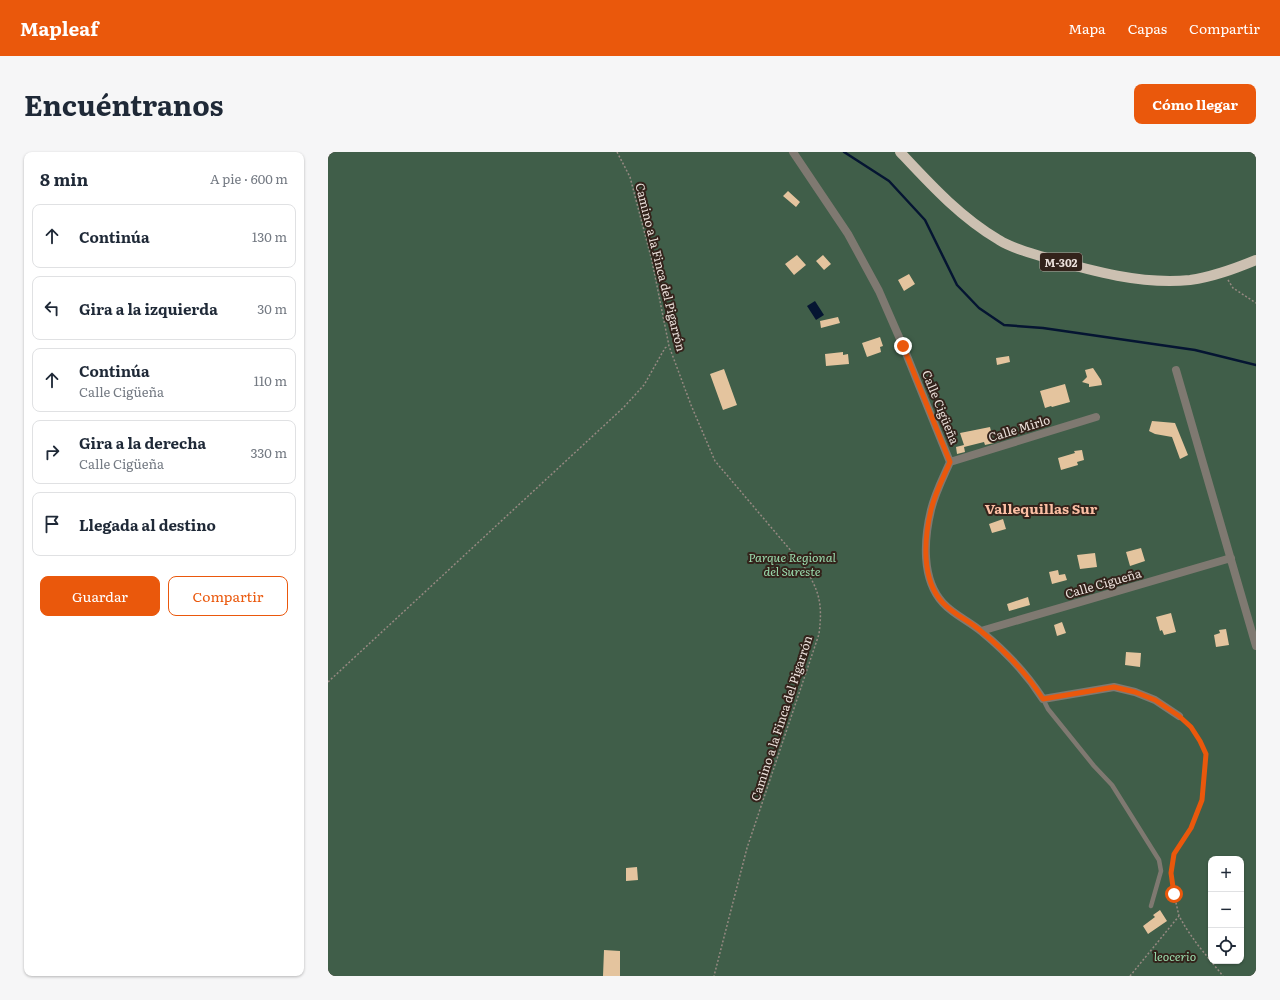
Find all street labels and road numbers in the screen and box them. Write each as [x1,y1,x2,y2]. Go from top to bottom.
street label: Camino a la Finca del Pigarrón [631,181,691,353]
road number: M-302 [1040,253,1082,271]
street label: Calle Cigüeña [918,367,964,447]
street label: Calle Mirlo [986,410,1052,446]
street label: Calle Cigueña [1063,563,1144,602]
street label: Camino a la Finca del Pigarrón [746,633,816,803]

